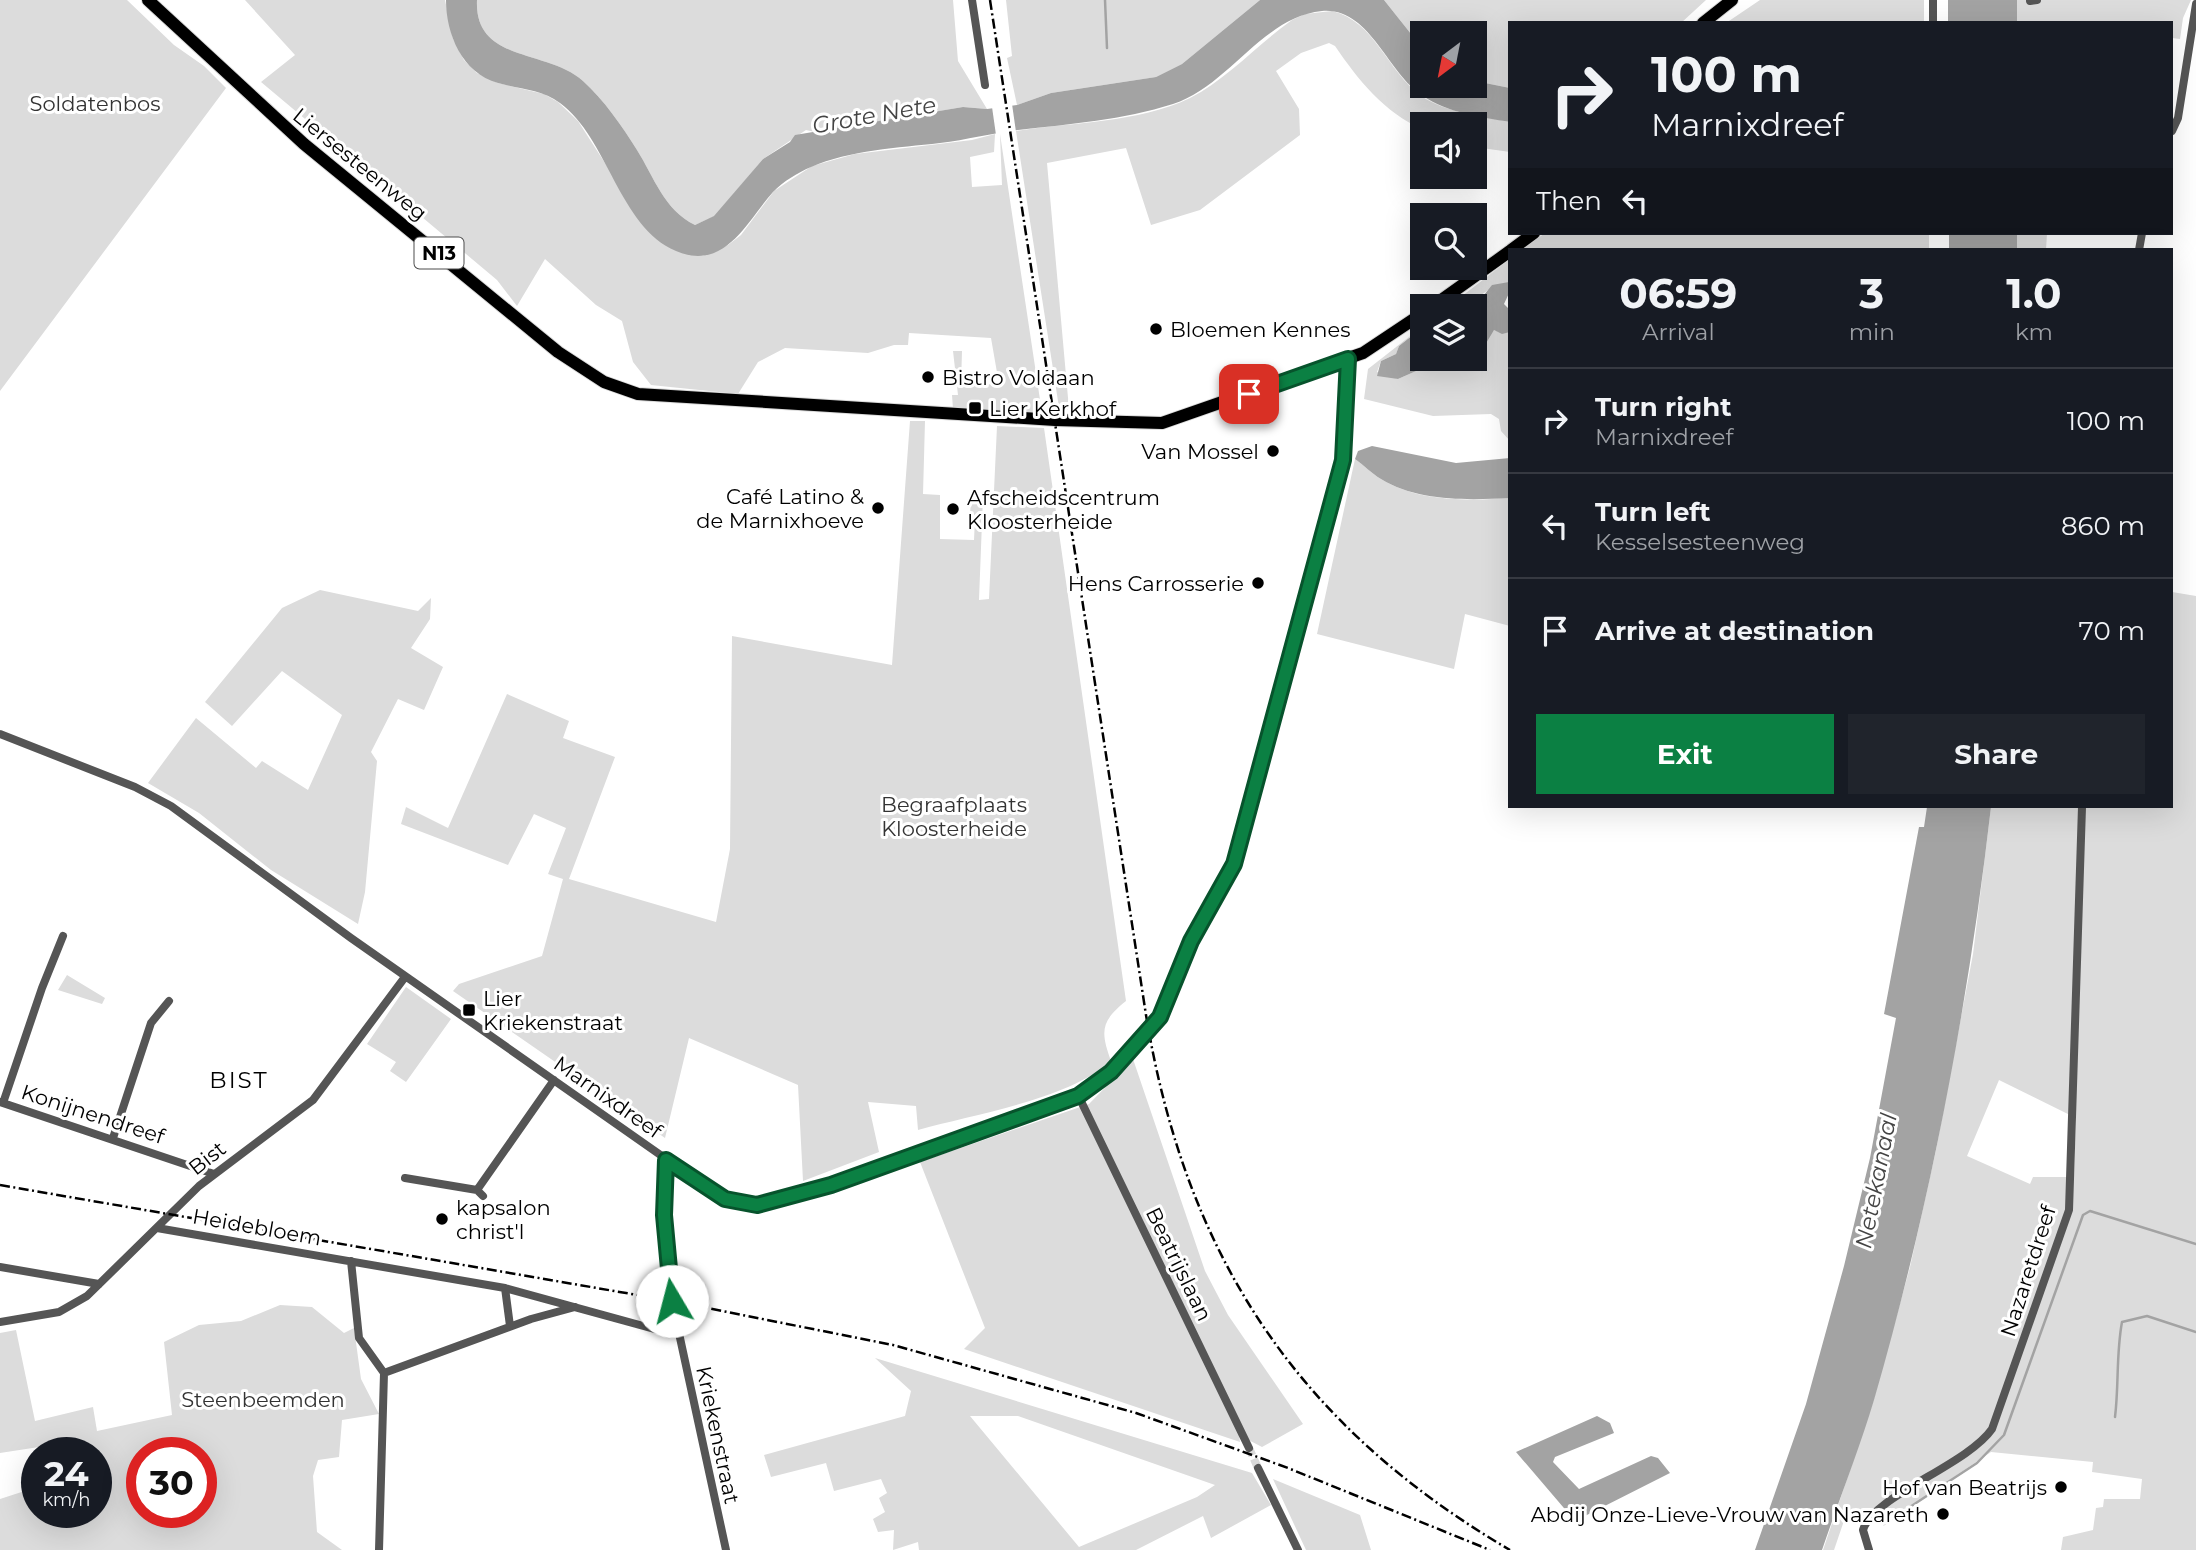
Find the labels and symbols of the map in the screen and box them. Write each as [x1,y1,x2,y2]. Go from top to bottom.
north arrow [1410,21,1488,98]
water label: Grote Nete [810,90,938,140]
park label: Soldatenbos [29,91,161,116]
street label: Liersesteenweg [288,102,432,226]
road number: N13 [414,238,464,268]
place label: Bloemen Kennes [1170,317,1350,342]
marker: Bloemen Kennes [1148,321,1164,337]
pin [1219,364,1279,424]
place label: Bistro Voldaan [942,365,1095,390]
marker: Bistro Voldaan [920,369,936,385]
place label: Lier Kerkhof [989,396,1117,421]
marker: Lier Kerkhof [967,400,983,416]
place label: Van Mossel [1141,439,1259,464]
marker: Van Mossel [1265,443,1281,459]
place label: Café Latino & de Marnixhoeve [696,484,864,533]
place label: Afscheidscentrum Kloosterheide [967,485,1160,534]
marker: Café Latino & de Marnixhoeve [870,500,886,516]
marker: Afscheidscentrum Kloosterheide [945,501,961,517]
place label: Hens Carrosserie [1068,571,1244,596]
marker: Hens Carrosserie [1250,575,1266,591]
park label: Begraafplaats Kloosterheide [881,792,1027,841]
place label: Lier Kriekenstraat [483,986,623,1035]
marker: Lier Kriekenstraat [461,1002,477,1018]
street label: Marnixdreef [549,1051,668,1144]
district label: BIST [209,1066,269,1094]
street label: Konijnendreef [18,1079,169,1149]
water label: Netekanaal [1849,1110,1903,1251]
street label: Bist [183,1136,231,1180]
place label: kapsalon christ'l [456,1195,551,1244]
street label: Nazaretdreef [1995,1201,2061,1340]
street label: Heidebloem [191,1203,323,1251]
street label: Beatrijslaan [1141,1203,1217,1325]
marker: kapsalon christ'l [434,1211,450,1227]
position arrow [635,1264,709,1338]
street label: Kriekenstraat [691,1364,745,1506]
park label: Steenbeemden [181,1387,345,1412]
speed limit sign: 30 [126,1437,217,1528]
place label: Hof van Beatrijs [1882,1475,2047,1500]
marker: Hof van Beatrijs [2053,1479,2069,1495]
place label: Abdij Onze-Lieve-Vrouw van Nazareth [1531,1502,1929,1527]
marker: Abdij Onze-Lieve-Vrouw van Nazareth [1935,1506,1951,1522]

